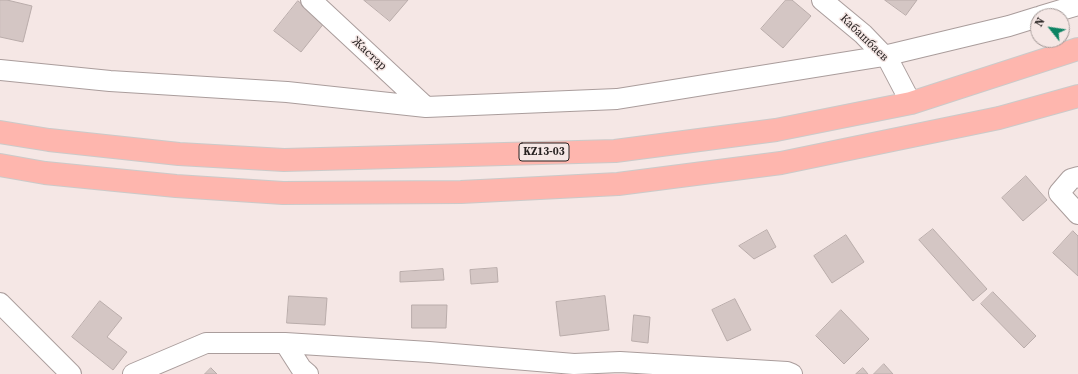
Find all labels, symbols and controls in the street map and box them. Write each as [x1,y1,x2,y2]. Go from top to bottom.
north arrow [1030,8,1070,48]
street label: Кабашбаев [837,11,891,65]
text: N [1032,15,1049,29]
street label: Жастар [349,34,389,74]
road number: KZ13-03 [519,143,569,161]

